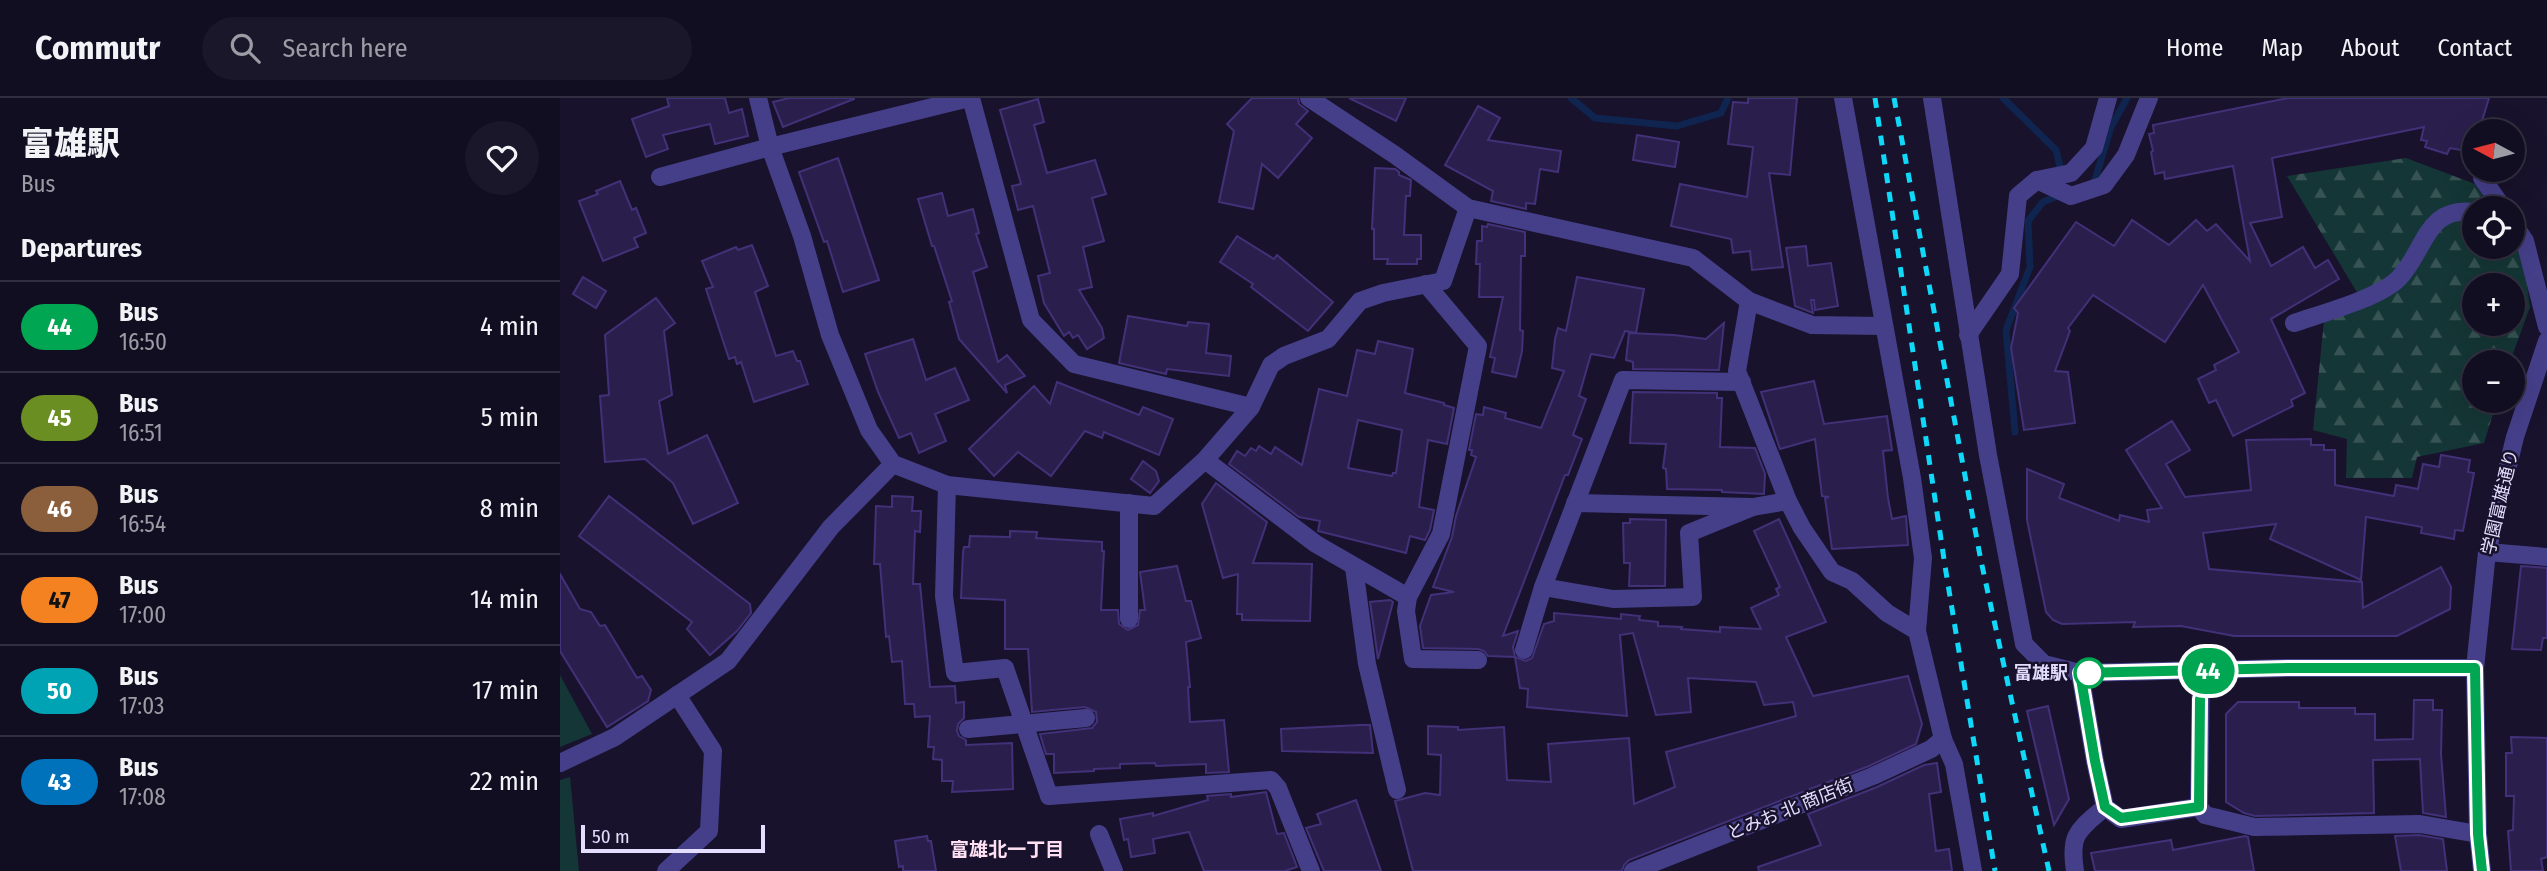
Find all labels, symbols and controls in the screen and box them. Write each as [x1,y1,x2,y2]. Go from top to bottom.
search box [202,17,692,80]
text: Commutr [35,28,160,68]
icon: search [226,29,264,67]
text: Search here [282,33,408,64]
text: Home [2166,34,2223,62]
text: Map [2261,34,2303,62]
text: About [2341,34,2399,62]
text: Contact [2437,34,2512,62]
north arrow [2462,119,2525,182]
map controls [2462,119,2525,413]
button: heart [465,121,539,195]
text: 富雄駅 [21,124,120,164]
text: Bus [21,170,55,198]
button: locate [2462,196,2525,259]
text: Departures [21,233,142,264]
button: + [2462,273,2525,336]
text: Bus [119,297,158,328]
text: 4 min [480,311,539,342]
text: 44 [47,313,72,341]
text: 16:50 [119,328,167,356]
button: − [2462,350,2525,413]
text: Bus [119,388,158,419]
text: 5 min [481,402,539,433]
text: 45 [48,404,71,432]
text: 16:51 [119,419,163,447]
street label: 学園富雄通り [2477,447,2523,557]
text: Bus [119,479,158,510]
text: 8 min [480,493,539,524]
text: 46 [47,495,72,523]
text: 16:54 [119,510,166,538]
text: Bus [119,570,158,601]
text: 14 min [470,584,539,615]
text: 47 [48,586,71,614]
text: 17:00 [119,601,166,629]
line badge: 44 [2176,648,2240,694]
text: 44 [2196,657,2220,685]
marker: 富雄駅 [2074,658,2104,688]
text: Bus [119,661,158,692]
place label: 富雄駅 [2014,662,2068,684]
text: 17 min [472,675,539,706]
text: 50 [47,677,72,705]
text: 17:03 [119,692,164,720]
text: Bus [119,752,158,783]
text: 22 min [470,766,539,797]
text: 43 [48,768,71,796]
street label: とみお 北 商店街 [1724,774,1856,844]
text: 17:08 [119,783,166,811]
scale bar [581,822,765,854]
text: 50 m [592,825,630,848]
district label: 富雄北一丁目 [950,838,1064,861]

